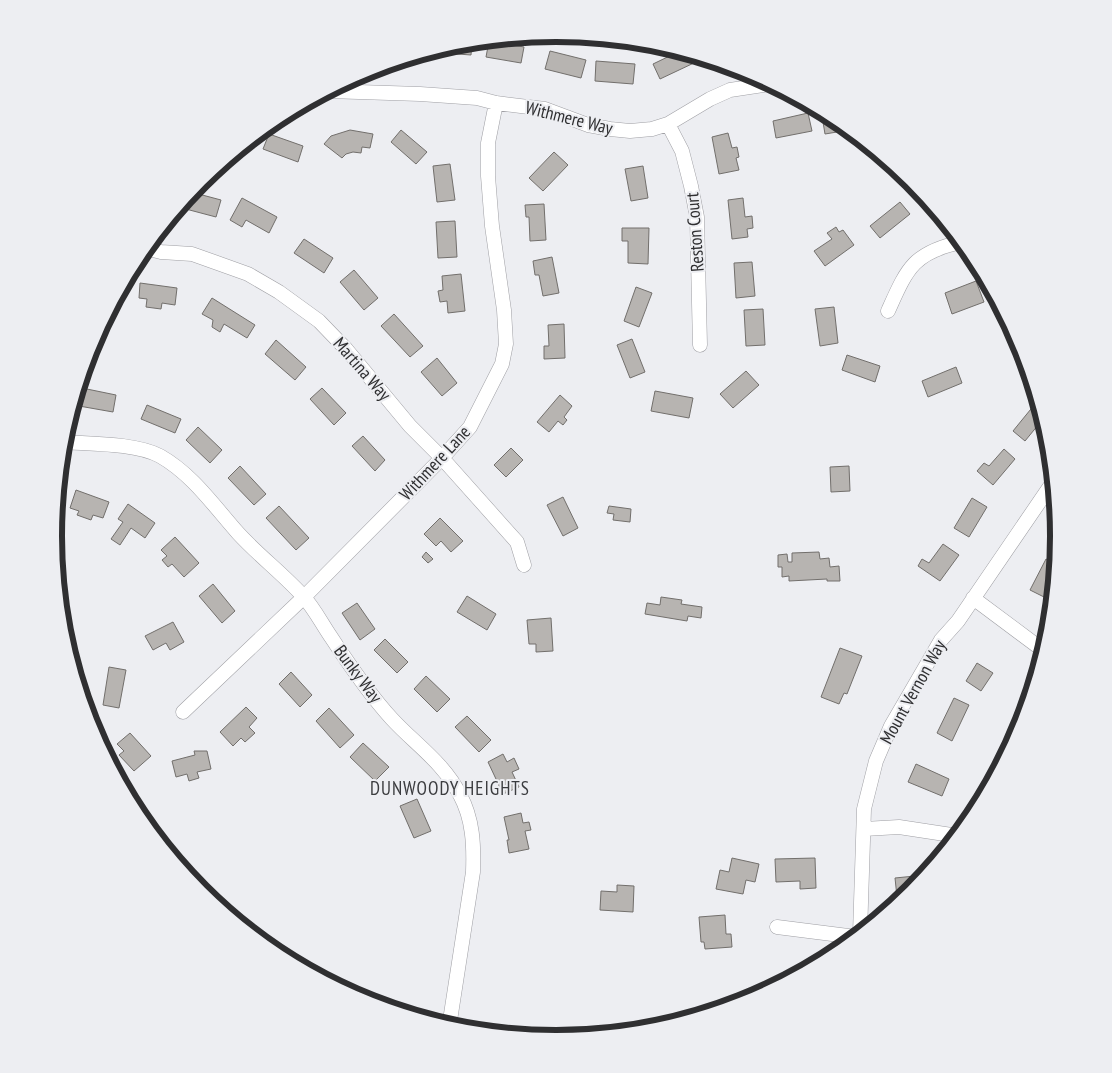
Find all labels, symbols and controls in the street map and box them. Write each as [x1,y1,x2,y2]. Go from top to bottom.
street label: Withmere Way [523,96,615,140]
street label: Reston Court [680,192,709,272]
street label: Martina Way [328,332,396,405]
street label: Withmere Lane [394,420,475,505]
street label: Mount Vernon Way [874,635,951,748]
street label: Bunky Way [329,640,388,707]
district label: DUNWOODY HEIGHTS [370,776,530,800]

